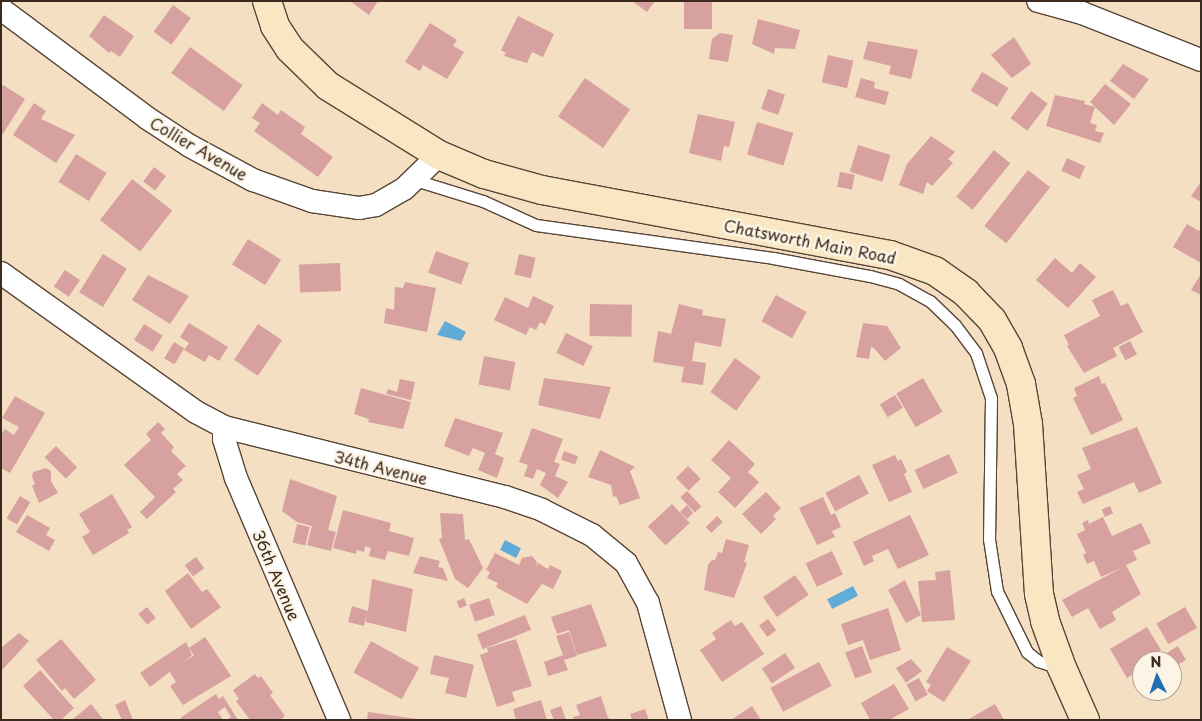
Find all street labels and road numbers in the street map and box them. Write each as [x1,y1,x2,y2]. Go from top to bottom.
street label: Collier Avenue [147,112,251,184]
street label: Chatsworth Main Road [721,215,899,267]
street label: 34th Avenue [332,446,430,488]
street label: 36th Avenue [249,526,305,624]

